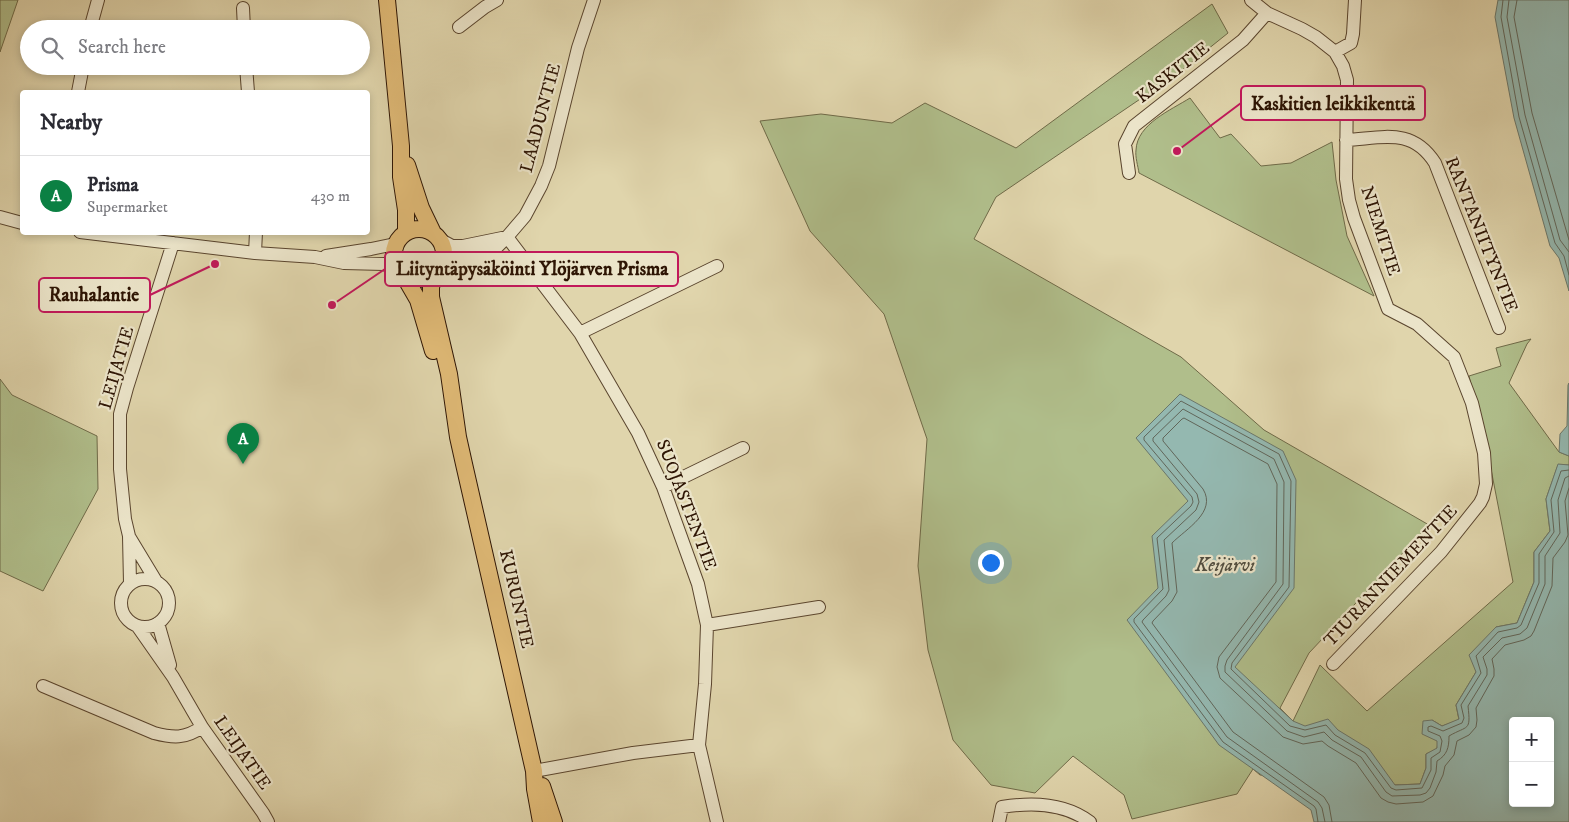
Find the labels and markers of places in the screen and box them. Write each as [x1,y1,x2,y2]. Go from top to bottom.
callout: Kaskitien leikkikenttä [1241,86,1425,120]
callout: Liityntäpysäköinti Ylöjärven Prisma [385,252,678,286]
callout: Rauhalantie [39,278,150,312]
pin: A [227,423,259,464]

